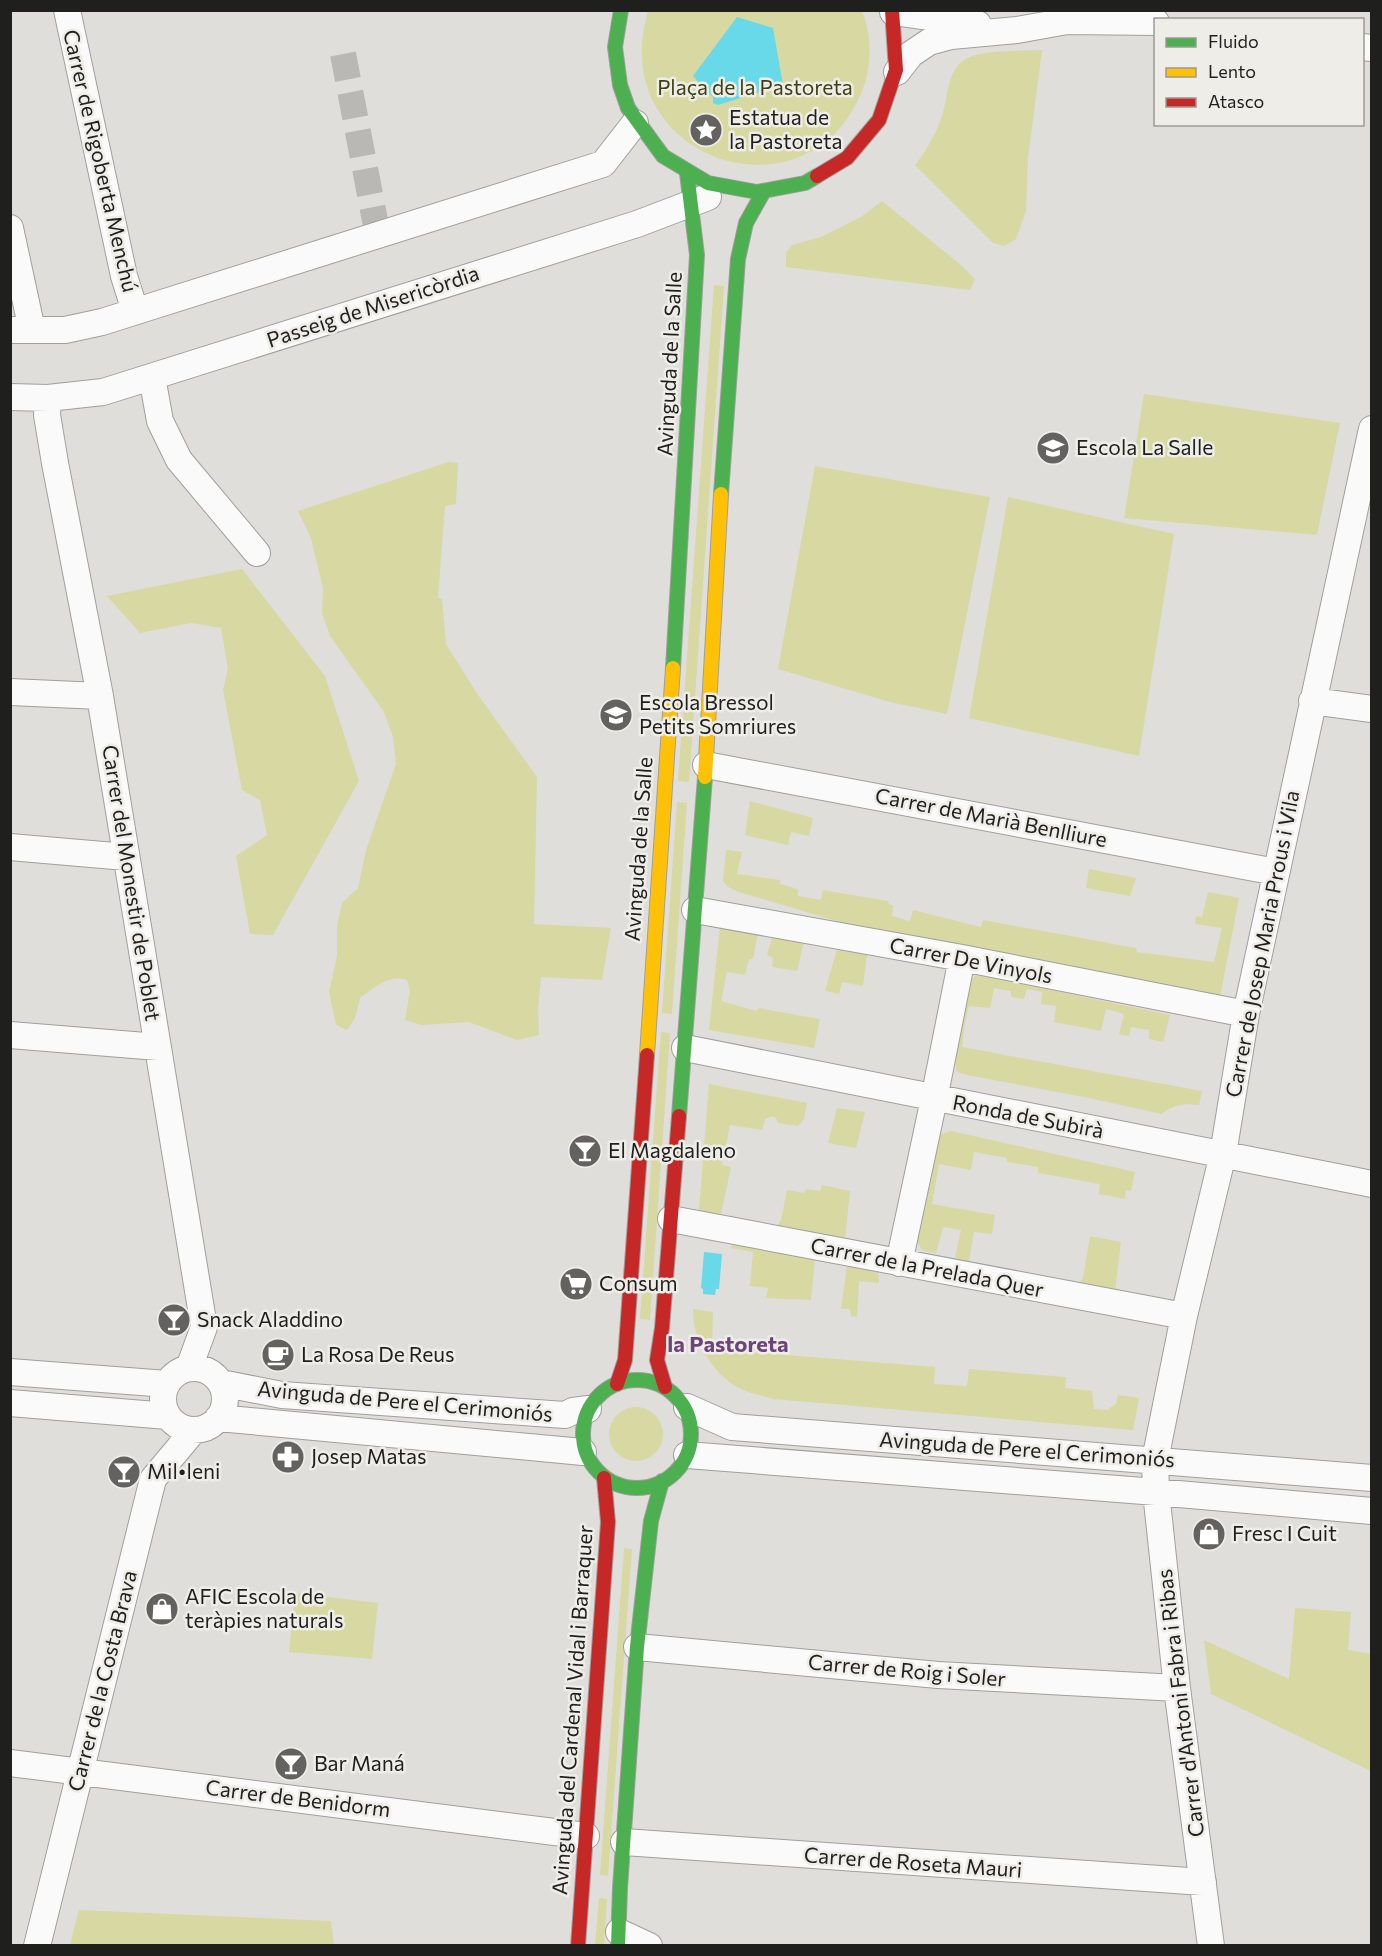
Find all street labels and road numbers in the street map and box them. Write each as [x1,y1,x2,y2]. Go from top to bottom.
street label: Carrer de Rigoberta Menchú [59,27,144,294]
street label: Passeig de Misericòrdia [263,259,482,352]
street label: Avinguda de la Salle [651,271,686,457]
street label: Carrer del Monestir de Poblet [98,743,167,1023]
street label: Avinguda de la Salle [619,756,656,942]
street label: Carrer de Marià Benlliure [873,782,1109,851]
street label: Carrer de Josep Maria Prous i Vila [1219,788,1304,1099]
street label: Carrer De Vinyols [888,931,1055,988]
street label: Ronda de Subirà [951,1089,1106,1142]
street label: Carrer de la Prelada Quer [809,1232,1046,1301]
street label: Avinguda de Pere el Cerimoniós [256,1375,554,1426]
street label: Avinguda de Pere el Cerimoniós [878,1426,1176,1471]
street label: Avinguda del Cardenal Vidal i Barraquer [546,1524,597,1896]
street label: Carrer de la Costa Brava [62,1568,141,1794]
street label: Carrer d'Antoni Fabra i Ribas [1151,1568,1208,1838]
street label: Carrer de Roig i Soler [807,1648,1007,1691]
street label: Carrer de Benidorm [204,1774,392,1821]
street label: Carrer de Roseta Mauri [803,1841,1023,1882]

